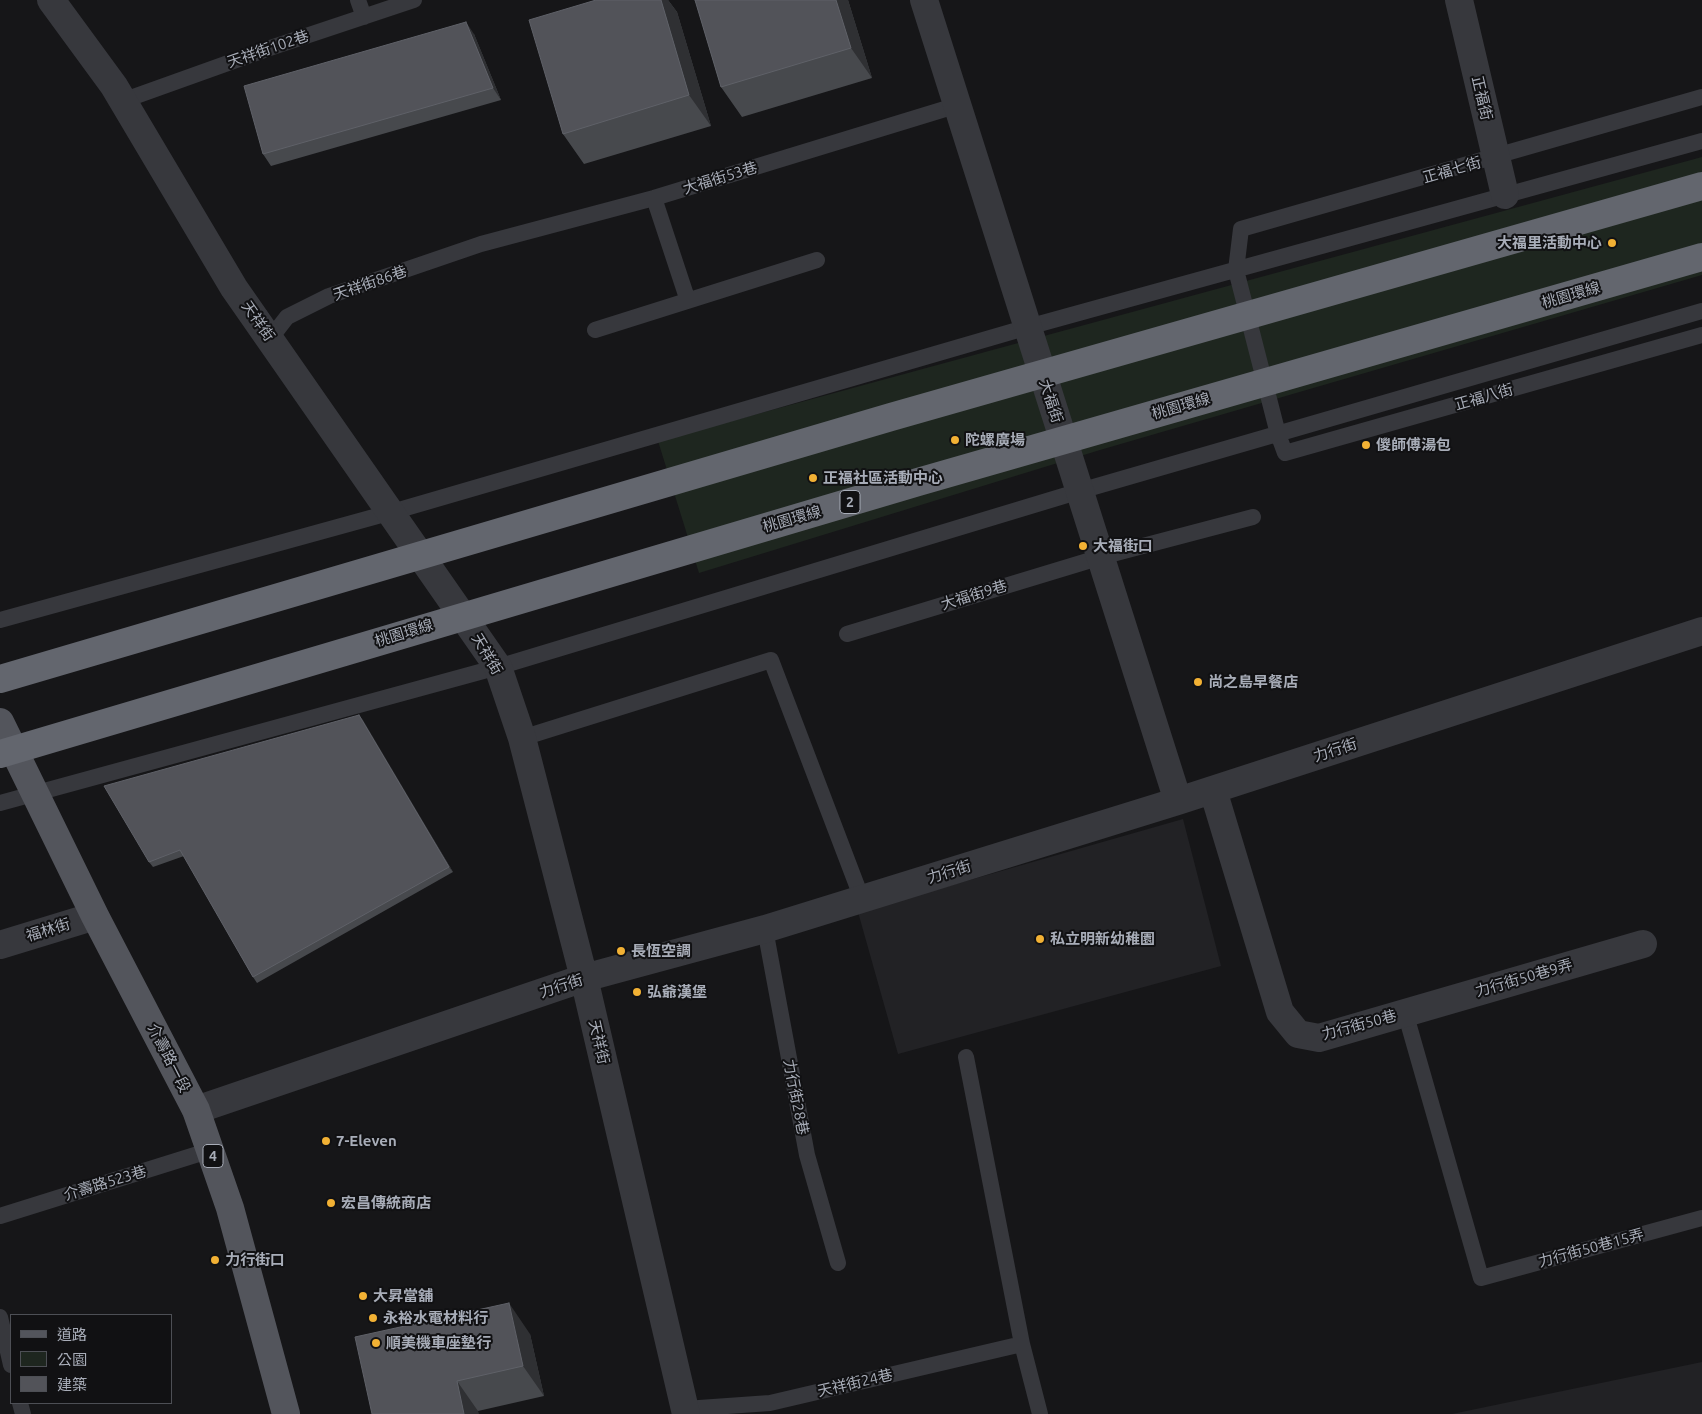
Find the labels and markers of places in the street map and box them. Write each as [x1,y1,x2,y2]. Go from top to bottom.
place label: 大福里活動中心 [1497,234,1602,252]
marker: 大福里活動中心 [1606,237,1618,249]
place label: 陀螺廣場 [965,431,1025,449]
marker: 陀螺廣場 [949,434,961,446]
place label: 儍師傅湯包 [1376,436,1451,454]
marker: 儍師傅湯包 [1360,439,1372,451]
place label: 正福社區活動中心 [823,469,943,487]
marker: 正福社區活動中心 [807,472,819,484]
place label: 大福街口 [1093,537,1153,555]
marker: 大福街口 [1077,540,1089,552]
place label: 尚之島早餐店 [1208,673,1298,691]
marker: 尚之島早餐店 [1192,676,1204,688]
place label: 私立明新幼稚園 [1050,930,1155,948]
marker: 私立明新幼稚園 [1034,933,1046,945]
place label: 長恆空調 [631,942,691,960]
marker: 長恆空調 [615,945,627,957]
place label: 弘爺漢堡 [647,983,707,1001]
marker: 弘爺漢堡 [631,986,643,998]
place label: 7-Eleven [336,1132,397,1150]
marker: 7-Eleven [320,1135,332,1147]
place label: 宏昌傳統商店 [341,1194,431,1212]
marker: 宏昌傳統商店 [325,1197,337,1209]
place label: 力行街口 [225,1251,285,1269]
marker: 力行街口 [209,1254,221,1266]
place label: 大昇當舖 [373,1287,433,1305]
marker: 大昇當舖 [357,1290,369,1302]
place label: 永裕水電材料行 [383,1309,488,1327]
marker: 永裕水電材料行 [367,1312,379,1324]
place label: 順美機車座墊行 [386,1334,491,1352]
marker: 順美機車座墊行 [370,1337,382,1349]

